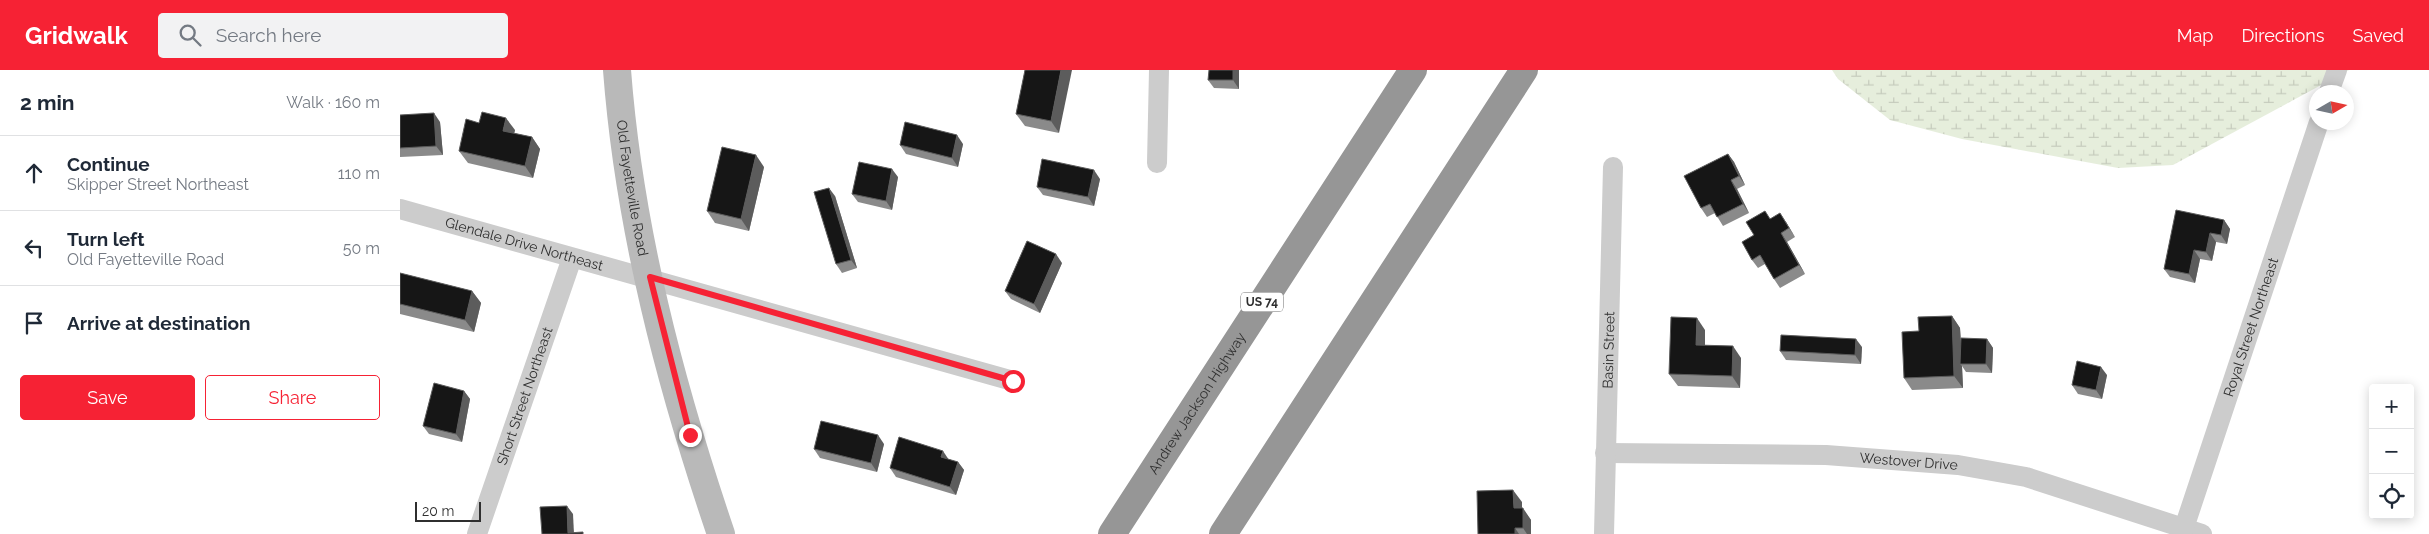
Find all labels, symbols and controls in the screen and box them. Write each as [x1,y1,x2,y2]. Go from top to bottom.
search box [158,13,508,58]
text: Gridwalk [25,21,128,50]
icon: search [176,21,204,49]
text: Search here [216,24,321,46]
text: Map [2177,25,2213,46]
text: Directions [2241,25,2325,46]
text: Saved [2353,25,2404,46]
north arrow [2309,85,2354,130]
text: 2 min [20,90,74,115]
text: Walk · 160 m [286,93,380,112]
street label: Old Fayetteville Road [614,119,651,257]
text: Continue [67,153,150,175]
icon: ahead [20,159,48,187]
text: 110 m [338,164,380,183]
text: Skipper Street Northeast [67,175,249,194]
street label: Glendale Drive Northeast [443,214,605,274]
text: Turn left [67,228,144,250]
icon: left [20,234,48,262]
text: 50 m [343,239,380,258]
text: Old Fayetteville Road [67,250,224,269]
street label: Royal Street Northeast [2220,255,2281,399]
road number: US 74 [1241,292,1283,312]
icon: arrive [20,309,48,337]
street label: Basin Street [1600,311,1617,389]
text: Arrive at destination [67,312,251,334]
street label: Short Street Northeast [493,325,556,467]
street label: Andrew Jackson Highway [1145,329,1249,477]
route start [1002,370,1025,393]
button: Save [20,375,195,420]
button: Share [205,375,380,420]
map controls [2369,384,2414,519]
button: + [2369,384,2414,429]
route end [679,424,702,447]
button: − [2369,429,2414,474]
street label: Westover Drive [1859,450,1958,473]
button: locate [2369,474,2414,519]
scale bar [415,499,481,522]
text: 20 m [422,503,454,519]

